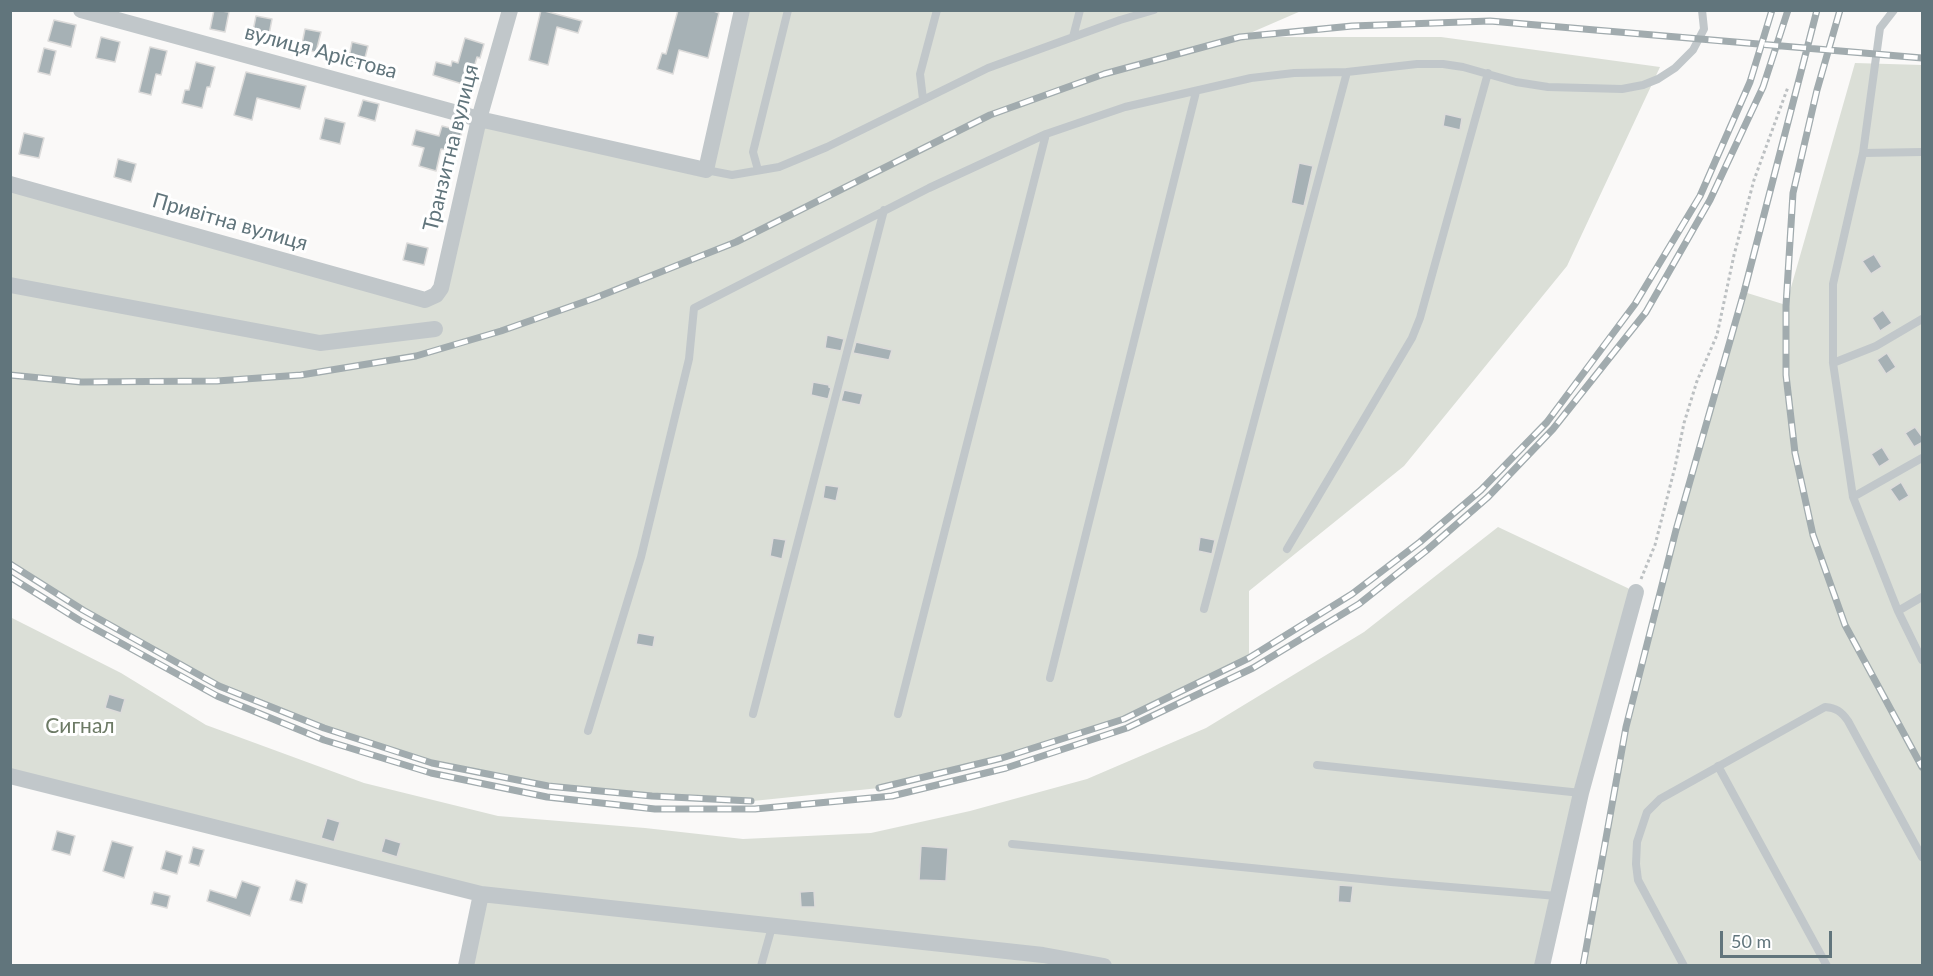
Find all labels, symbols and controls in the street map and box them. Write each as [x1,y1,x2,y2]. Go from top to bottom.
street label: вулиця Арістова [242,20,400,84]
street label: Транзитна вулиця [418,62,484,234]
street label: Привітна вулиця [149,188,311,256]
park label: Сигнал [45,713,115,739]
scale bar [1723,919,1836,957]
text: 50 m [1731,930,1771,952]

